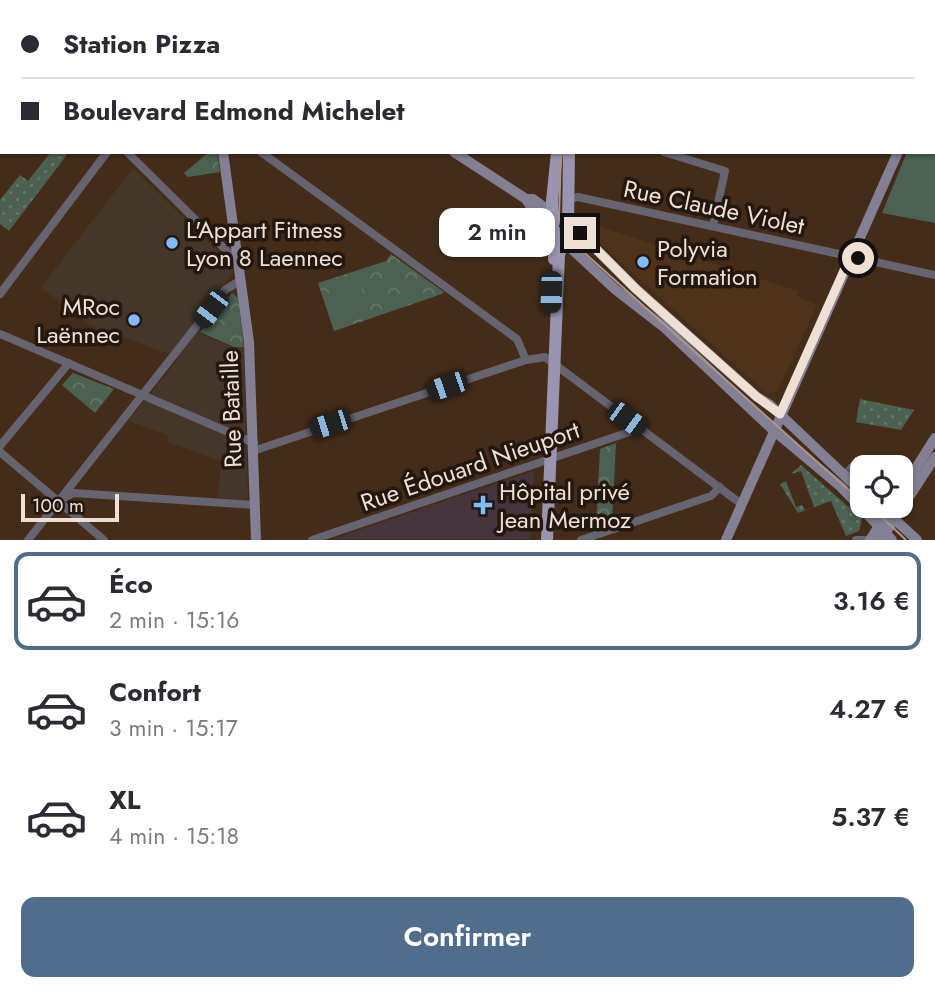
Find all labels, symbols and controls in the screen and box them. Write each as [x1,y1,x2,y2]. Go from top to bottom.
text: Station Pizza [63,25,220,63]
text: Boulevard Edmond Michelet [63,92,405,130]
street label: Rue Claude Violet [620,171,808,243]
callout: 2 min [440,208,556,258]
place label: L'Appart Fitness Lyon 8 Laennec [186,212,343,275]
text: 2 min [467,215,527,249]
route end [564,217,596,249]
place label: Polyvia Formation [657,231,758,294]
marker: L'Appart Fitness Lyon 8 Laennec [164,235,180,251]
route start [842,242,874,274]
marker: Polyvia Formation [635,254,651,270]
car [540,271,563,313]
car [190,286,233,332]
place label: MRoc Laënnec [36,289,120,352]
marker: MRoc Laënnec [126,312,142,328]
street label: Rue Bataille [211,350,251,468]
car [424,369,471,403]
car [604,398,651,440]
car [307,408,354,440]
street label: Rue Édouard Nieuport [356,412,584,520]
map controls [850,455,913,518]
button: locate [850,455,913,518]
place label: Hôpital privé Jean Mermoz [496,474,631,537]
scale bar [21,491,119,522]
text: 100 m [32,492,84,519]
marker: Hôpital privé Jean Mermoz [473,495,493,515]
text: Éco [109,565,153,603]
icon: car [25,570,88,633]
text: 3.16 € [833,582,910,620]
text: 2 min · 15:16 [109,603,240,637]
text: Confort [109,673,201,711]
icon: car [25,678,88,741]
text: 4.27 € [829,690,910,728]
text: 3 min · 15:17 [109,711,238,745]
text: XL [109,781,141,819]
icon: car [25,786,88,849]
text: 5.37 € [831,798,910,836]
text: 4 min · 15:18 [109,819,239,853]
button: Confirmer [21,897,914,977]

